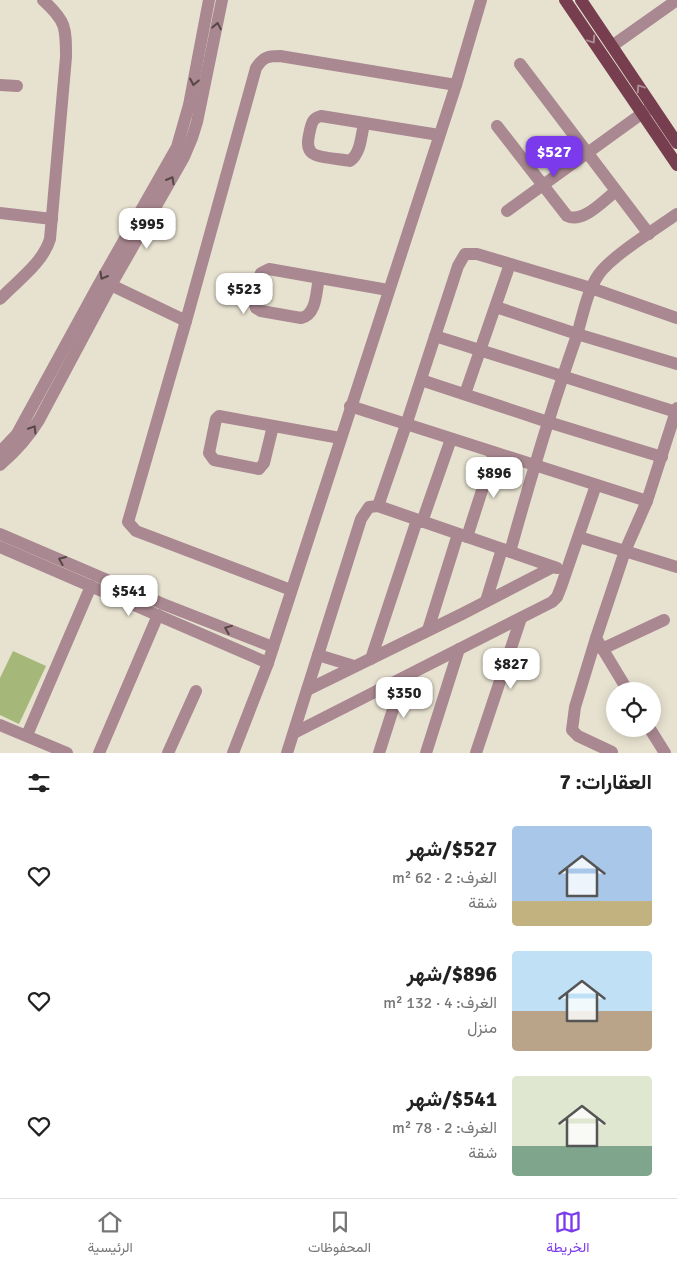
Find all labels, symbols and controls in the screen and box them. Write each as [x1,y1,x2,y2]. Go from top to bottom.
one-way arrow [212,21,222,30]
one-way arrow [586,35,595,44]
one-way arrow [189,78,199,87]
one-way arrow [637,84,646,94]
pin: $527 [524,136,584,178]
text: $527 [537,142,571,162]
one-way arrow [165,177,175,186]
pin: $995 [117,208,177,250]
text: $995 [130,214,164,234]
one-way arrow [100,270,110,279]
pin: $523 [214,272,274,315]
text: $523 [227,279,261,299]
one-way arrow [27,426,36,435]
pin: $896 [464,456,524,499]
text: $896 [477,463,511,483]
one-way arrow [58,555,67,566]
pin: $541 [99,574,159,617]
text: $541 [112,581,146,601]
one-way arrow [224,625,233,635]
pin: $827 [481,648,541,690]
text: $827 [494,654,528,674]
pin: $350 [374,676,434,719]
map controls [606,682,661,737]
button: locate [606,682,661,737]
text: $350 [387,683,421,703]
icon: filters [25,769,53,797]
text: العقارات: 7 [559,769,652,795]
text: $527/شهر [407,836,497,862]
icon: home [552,846,612,906]
icon: heart [25,862,53,890]
text: الغرف: 2 · 62 m² [392,868,497,888]
text: شقة [468,893,497,913]
text: $896/شهر [407,961,497,987]
icon: home [552,971,612,1031]
icon: heart [25,987,53,1015]
text: الغرف: 4 · 132 m² [383,993,497,1013]
text: منزل [467,1018,497,1038]
text: $541/شهر [407,1086,497,1112]
icon: home [552,1096,612,1156]
icon: heart [25,1112,53,1140]
text: الغرف: 2 · 78 m² [392,1118,497,1138]
text: شقة [468,1143,497,1163]
tab: الرئيسية [88,1208,133,1260]
tab: المحفوظات [308,1208,371,1260]
tab: الخريطة [546,1208,589,1260]

